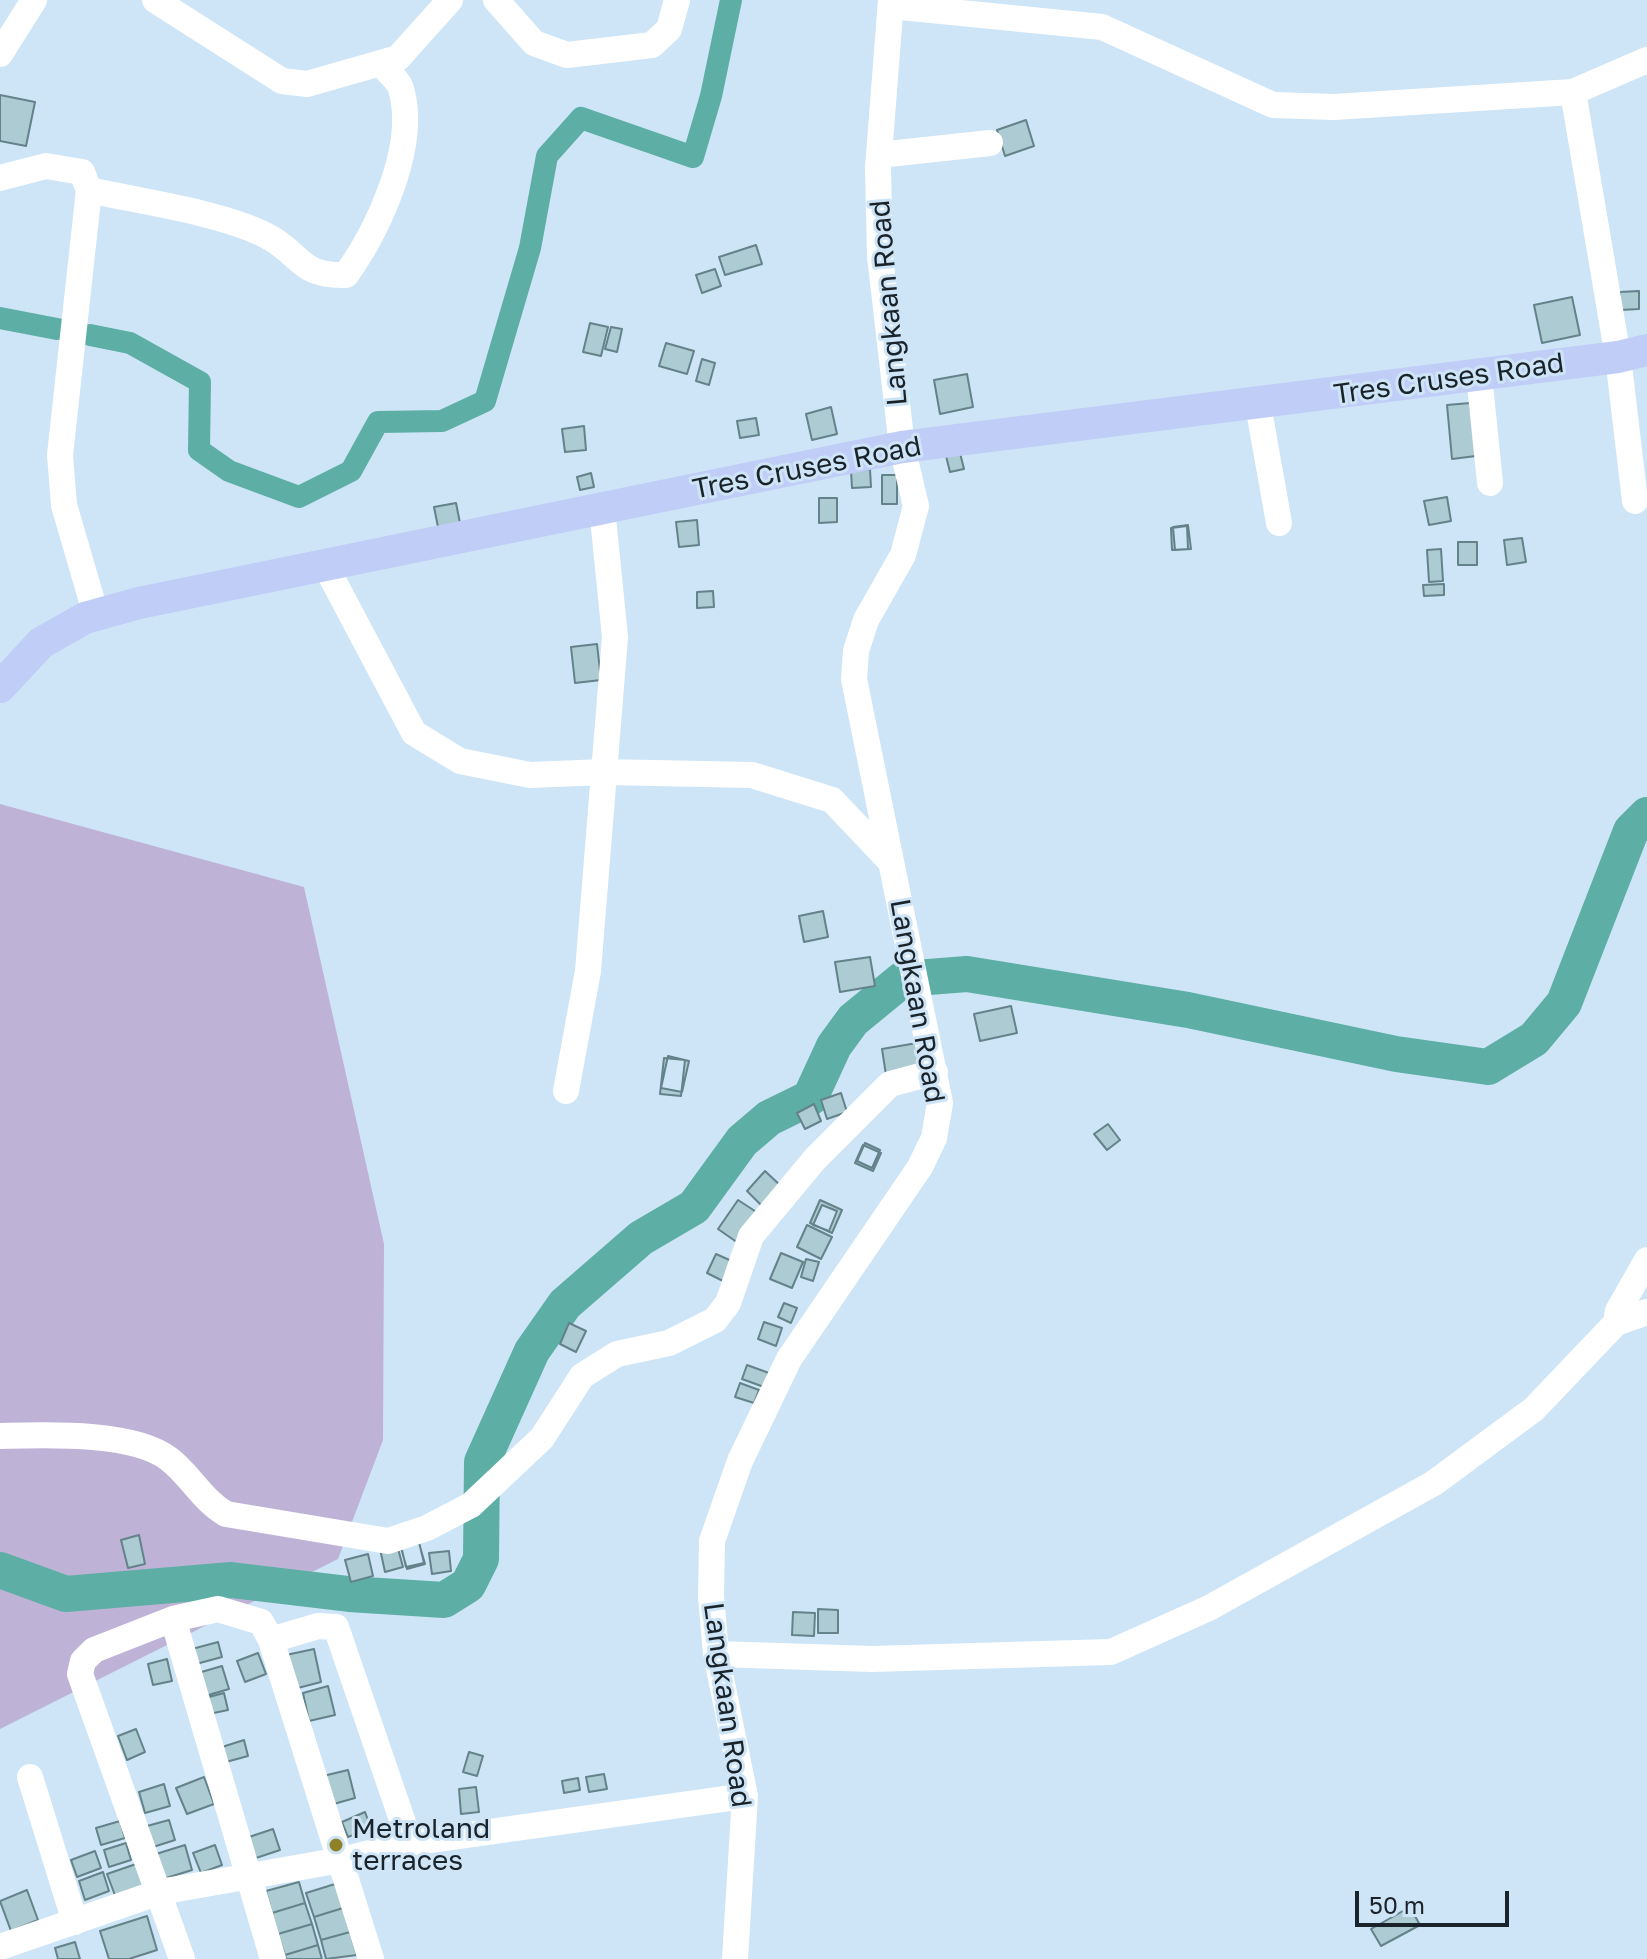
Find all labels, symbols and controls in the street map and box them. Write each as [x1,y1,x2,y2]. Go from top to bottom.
street label: Langkaan Road [863,199,915,407]
street label: Tres Cruses Road [1332,346,1566,412]
street label: Tres Cruses Road [690,429,924,507]
street label: Langkaan Road [883,896,951,1106]
street label: Langkaan Road [696,1600,758,1810]
place label: Metroland terraces [352,1812,490,1878]
marker: Metroland terraces [327,1836,345,1854]
scale bar [1359,1875,1513,1925]
text: 50 m [1369,1890,1425,1919]

